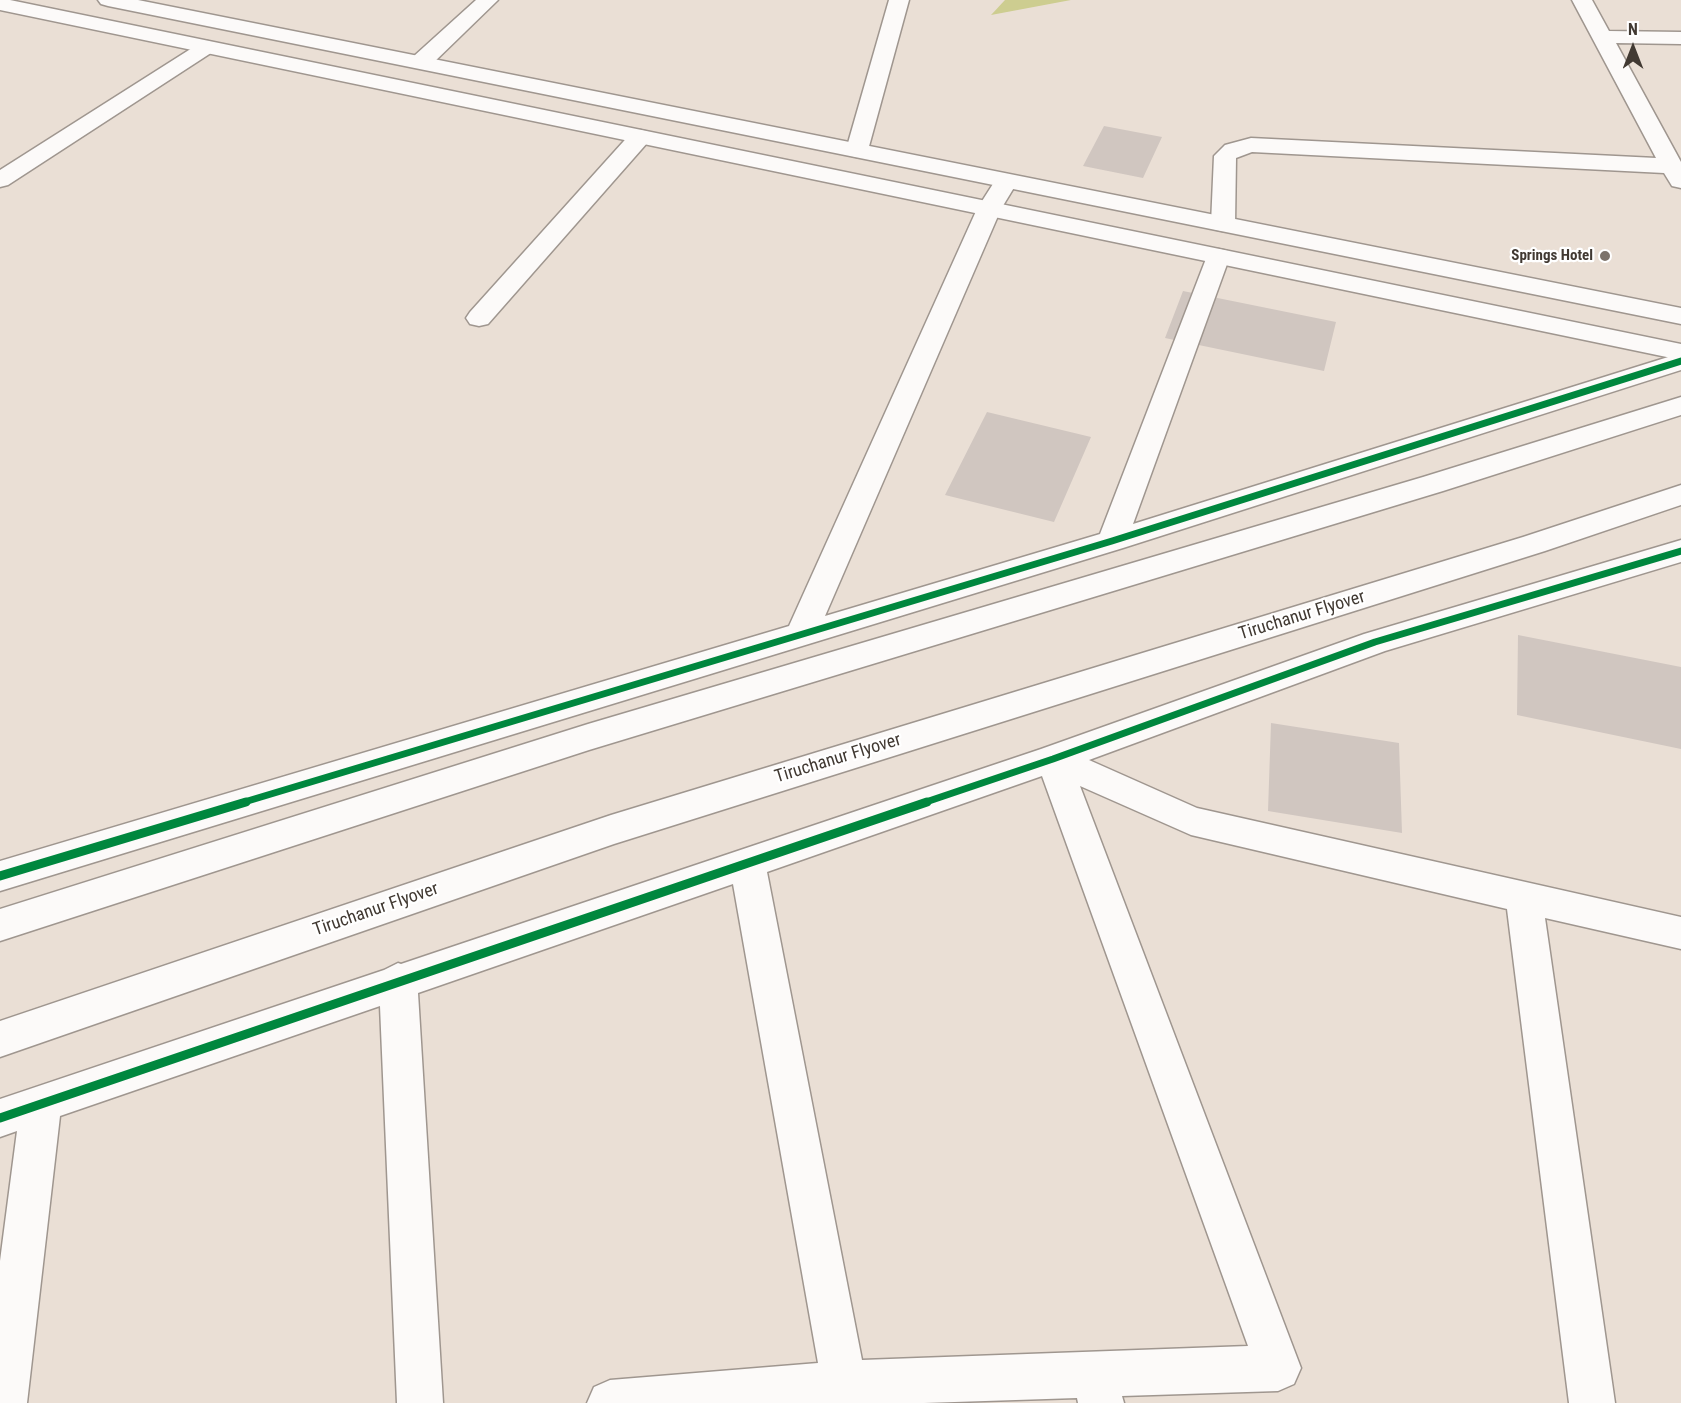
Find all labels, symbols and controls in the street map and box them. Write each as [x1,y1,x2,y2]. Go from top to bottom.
north arrow [1603,18,1663,78]
text: N [1628,20,1638,39]
place label: Springs Hotel [1511,247,1593,265]
marker: Springs Hotel [1598,249,1612,263]
street label: Tiruchanur Flyover [1236,587,1368,645]
street label: Tiruchanur Flyover [772,730,904,788]
street label: Tiruchanur Flyover [311,878,441,942]

